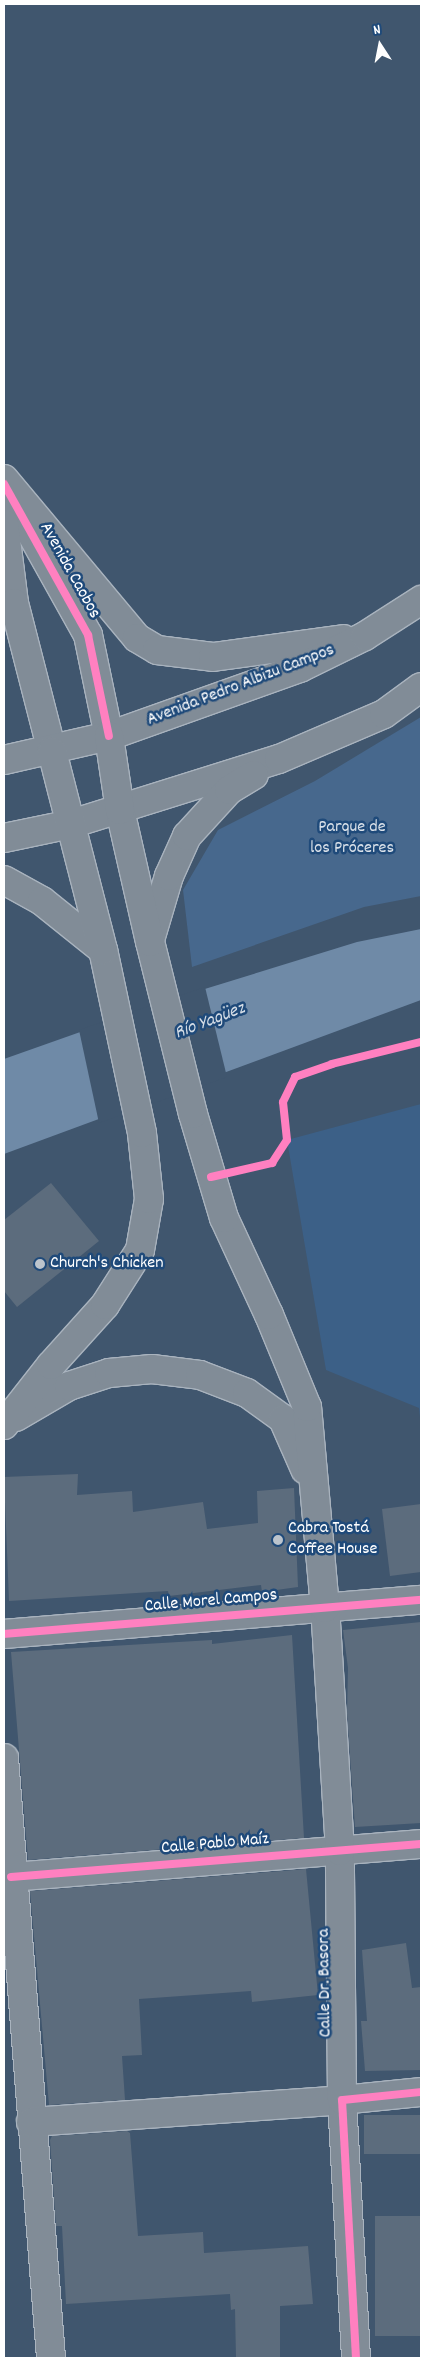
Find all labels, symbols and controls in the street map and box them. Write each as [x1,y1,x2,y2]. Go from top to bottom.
north arrow [355,20,405,70]
text: N [372,20,382,41]
street label: Avenida Caobos [34,519,104,623]
street label: Avenida Pedro Albizu Campos [144,640,338,732]
park label: Parque de los Próceres [310,818,394,861]
water label: Río Yagüez [172,998,248,1046]
place label: Church's Chicken [50,1253,164,1275]
marker: Church's Chicken [34,1258,46,1270]
place label: Cabra Tostá Coffee House [288,1519,378,1562]
marker: Cabra Tostá Coffee House [272,1534,284,1546]
street label: Calle Morel Campos [144,1585,278,1619]
street label: Calle Pablo Maíz [160,1830,270,1860]
street label: Calle Dr. Basora [314,1928,338,2038]

